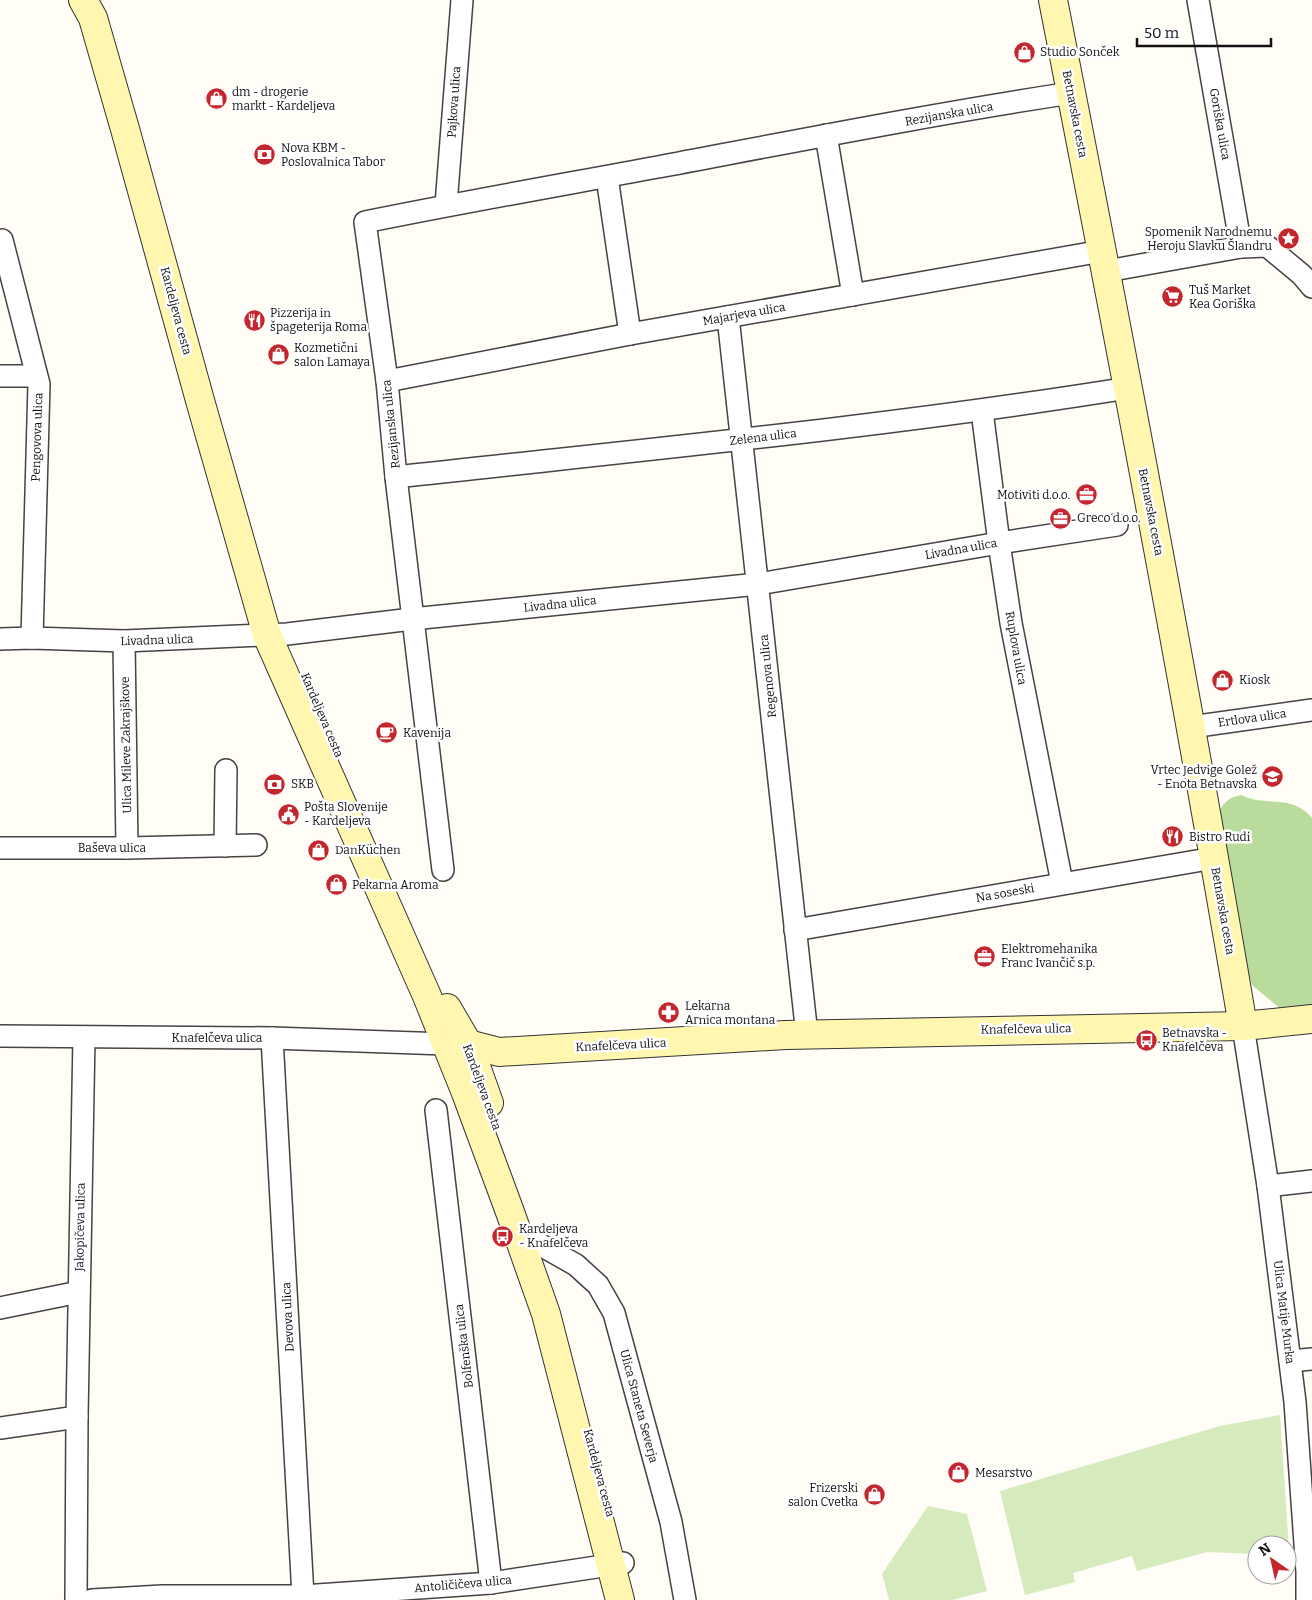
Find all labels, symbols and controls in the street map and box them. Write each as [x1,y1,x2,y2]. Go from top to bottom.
scale bar [1137,15,1271,47]
text: 50 m [1144,24,1180,42]
shop icon: Studio Sonček [1012,40,1036,64]
place label: Studio Sonček [1040,45,1120,59]
street label: Pajkova ulica [445,65,464,138]
street label: Betnavska cesta [1060,69,1090,159]
place label: dm - drogerie markt - Kardeljeva [232,85,336,113]
shop icon: dm - drogerie markt - Kardeljeva [204,87,228,111]
street label: Goriška ulica [1207,87,1233,161]
street label: Rezijanska ulica [904,99,995,129]
place label: Nova KBM - Poslovalnica Tabor [281,141,386,169]
bank icon: Nova KBM - Poslovalnica Tabor [253,143,277,167]
place label: Spomenik Narodnemu Heroju Slavku Šlandru [1145,225,1273,253]
place icon: Spomenik Narodnemu Heroju Slavku Šlandru [1276,227,1300,251]
street label: Kardeljeva cesta [158,266,195,357]
place label: Tuš Market Kea Goriška [1189,283,1256,311]
supermarket icon: Tuš Market Kea Goriška [1161,285,1185,309]
street label: Majarjeva ulica [702,300,787,328]
place label: Pizzerija in špageterija Roma [270,306,367,334]
restaurant icon: Pizzerija in špageterija Roma [242,308,266,332]
place label: Kozmetični salon Lamaya [294,341,370,369]
shop icon: Kozmetični salon Lamaya [266,343,290,367]
street label: Rezijanska ulica [379,379,403,469]
street label: Pengovova ulica [28,392,46,482]
street label: Zelena ulica [729,426,798,448]
street label: Betnavska cesta [1136,467,1166,557]
office icon: Motiviti d.o.o. [1074,483,1098,507]
place label: Motiviti d.o.o. [997,488,1070,502]
office icon: Greco d.o.o. [1049,506,1073,530]
place label: Greco d.o.o. [1077,511,1140,525]
street label: Livadna ulica [924,536,999,562]
street label: Livadna ulica [523,593,598,615]
street label: Ruplova ulica [1003,610,1029,686]
street label: Livadna ulica [120,632,194,648]
street label: Regenova ulica [757,633,779,718]
shop icon: Kiosk [1211,668,1235,692]
street label: Kardeljeva cesta [298,671,346,760]
place label: Kiosk [1239,673,1271,687]
street label: Ulica Mileve Zakrajškove [118,676,134,814]
street label: Ertlova ulica [1217,706,1288,730]
cafe icon: Kavenija [375,721,399,745]
place label: Kavenija [403,726,451,740]
place label: Vrtec Jedvige Golež - Enota Betnavska [1151,763,1257,791]
school or university icon: Vrtec Jedvige Golež - Enota Betnavska [1261,765,1285,789]
bank icon: SKB [263,772,287,796]
place label: SKB [291,777,314,791]
place label: Pošta Slovenije - Kardeljeva [304,800,388,828]
public building icon: Pošta Slovenije - Kardeljeva [276,802,300,826]
restaurant icon: Bistro Rudi [1161,825,1185,849]
place label: Bistro Rudi [1189,830,1251,844]
shop icon: DanKüchen [307,838,331,862]
street label: Baševa ulica [78,841,147,855]
place label: DanKüchen [335,843,401,857]
street label: Betnavska cesta [1208,866,1238,956]
shop icon: Pekarna Aroma [324,873,348,897]
place label: Pekarna Aroma [352,878,439,892]
street label: Na soseski [975,881,1036,905]
place label: Elektromehanika Franc Ivančič s.p. [1001,942,1098,970]
office icon: Elektromehanika Franc Ivančič s.p. [973,944,997,968]
place label: Lekarna Arnica montana [685,999,776,1027]
pharmacy icon: Lekarna Arnica montana [657,1001,681,1025]
street label: Knafelčeva ulica [980,1021,1072,1037]
place label: Betnavska - Knafelčeva [1162,1026,1227,1054]
bus stop icon: Betnavska - Knafelčeva [1134,1028,1158,1052]
street label: Knafelčeva ulica [172,1031,263,1045]
street label: Knafelčeva ulica [575,1036,667,1054]
street label: Kardeljeva cesta [460,1042,504,1132]
street label: Jakopičeva ulica [72,1182,88,1272]
place label: Kardeljeva - Knafelčeva [519,1222,589,1250]
bus stop icon: Kardeljeva - Knafelčeva [491,1224,515,1248]
street label: Ulica Matije Murka [1271,1259,1297,1365]
street label: Devova ulica [279,1281,297,1352]
street label: Bolfenška ulica [452,1303,476,1389]
street label: Ulica Staneta Severja [617,1348,661,1465]
street label: Kardeljeva cesta [581,1428,618,1519]
shop icon: Mesarstvo [947,1461,971,1485]
place label: Mesarstvo [975,1466,1033,1480]
place label: Frizerski salon Cvetka [788,1481,858,1509]
shop icon: Frizerski salon Cvetka [862,1483,886,1507]
north arrow [1247,1535,1297,1585]
text: N [1256,1539,1274,1560]
street label: Antoličičeva ulica [414,1573,513,1595]

